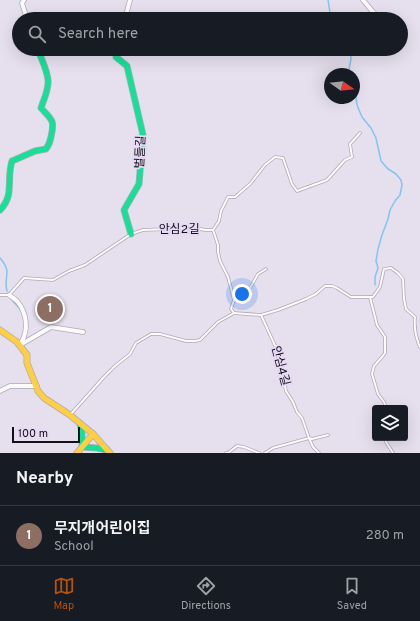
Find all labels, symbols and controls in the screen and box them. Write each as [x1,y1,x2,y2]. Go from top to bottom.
search box [12,12,408,56]
icon: search [26,23,48,45]
text: Search here [58,25,138,44]
north arrow [324,68,360,104]
street label: 벌들길 [132,135,150,169]
street label: 안심2길 [159,222,199,238]
your location [232,284,252,304]
pin: 1 [37,294,63,324]
street label: 안심4길 [267,344,293,388]
map controls [372,405,408,441]
button: layers [372,405,408,441]
scale bar [12,425,80,444]
text: 100 m [18,427,48,441]
text: Nearby [16,468,73,490]
text: 무지개어린이집 [54,520,151,539]
text: 1 [26,528,32,544]
text: 280 m [366,528,404,544]
text: School [54,539,94,555]
tab: Map [53,575,75,613]
tab: Directions [181,575,231,613]
tab: Saved [337,575,367,613]

